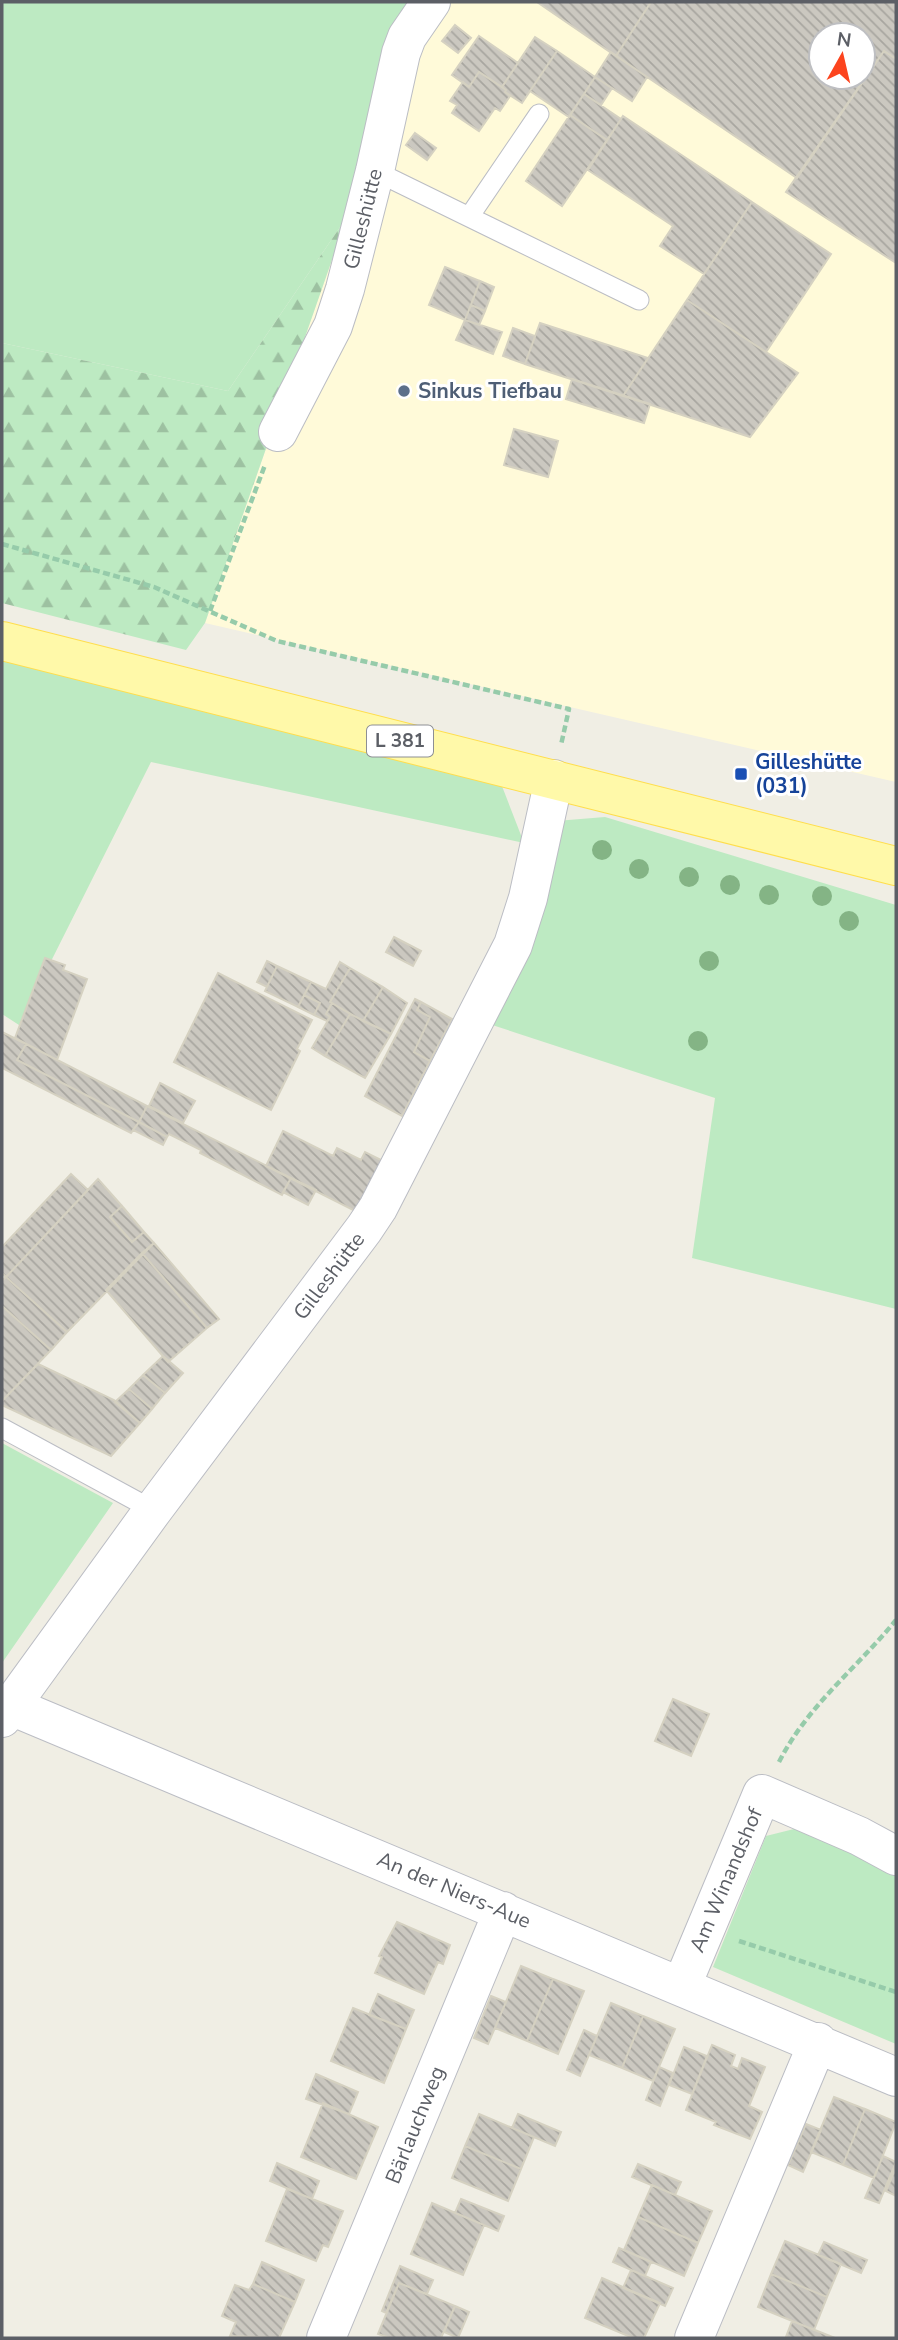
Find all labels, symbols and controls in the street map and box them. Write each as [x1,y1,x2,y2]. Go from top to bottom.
north arrow [807,21,877,91]
text: N [835,26,853,54]
street label: Gilleshütte [337,166,389,272]
place label: Sinkus Tiefbau [418,377,562,405]
marker: Sinkus Tiefbau [396,383,412,399]
road number: L 381 [367,726,433,756]
place label: Gilleshütte (031) [755,748,862,800]
marker: Gilleshütte (031) [733,766,749,782]
street label: Gilleshütte [287,1226,371,1326]
street label: Am Winandshof [683,1802,769,1957]
street label: An der Niers-Aue [373,1845,535,1935]
street label: Bärlauchweg [379,2062,451,2188]

